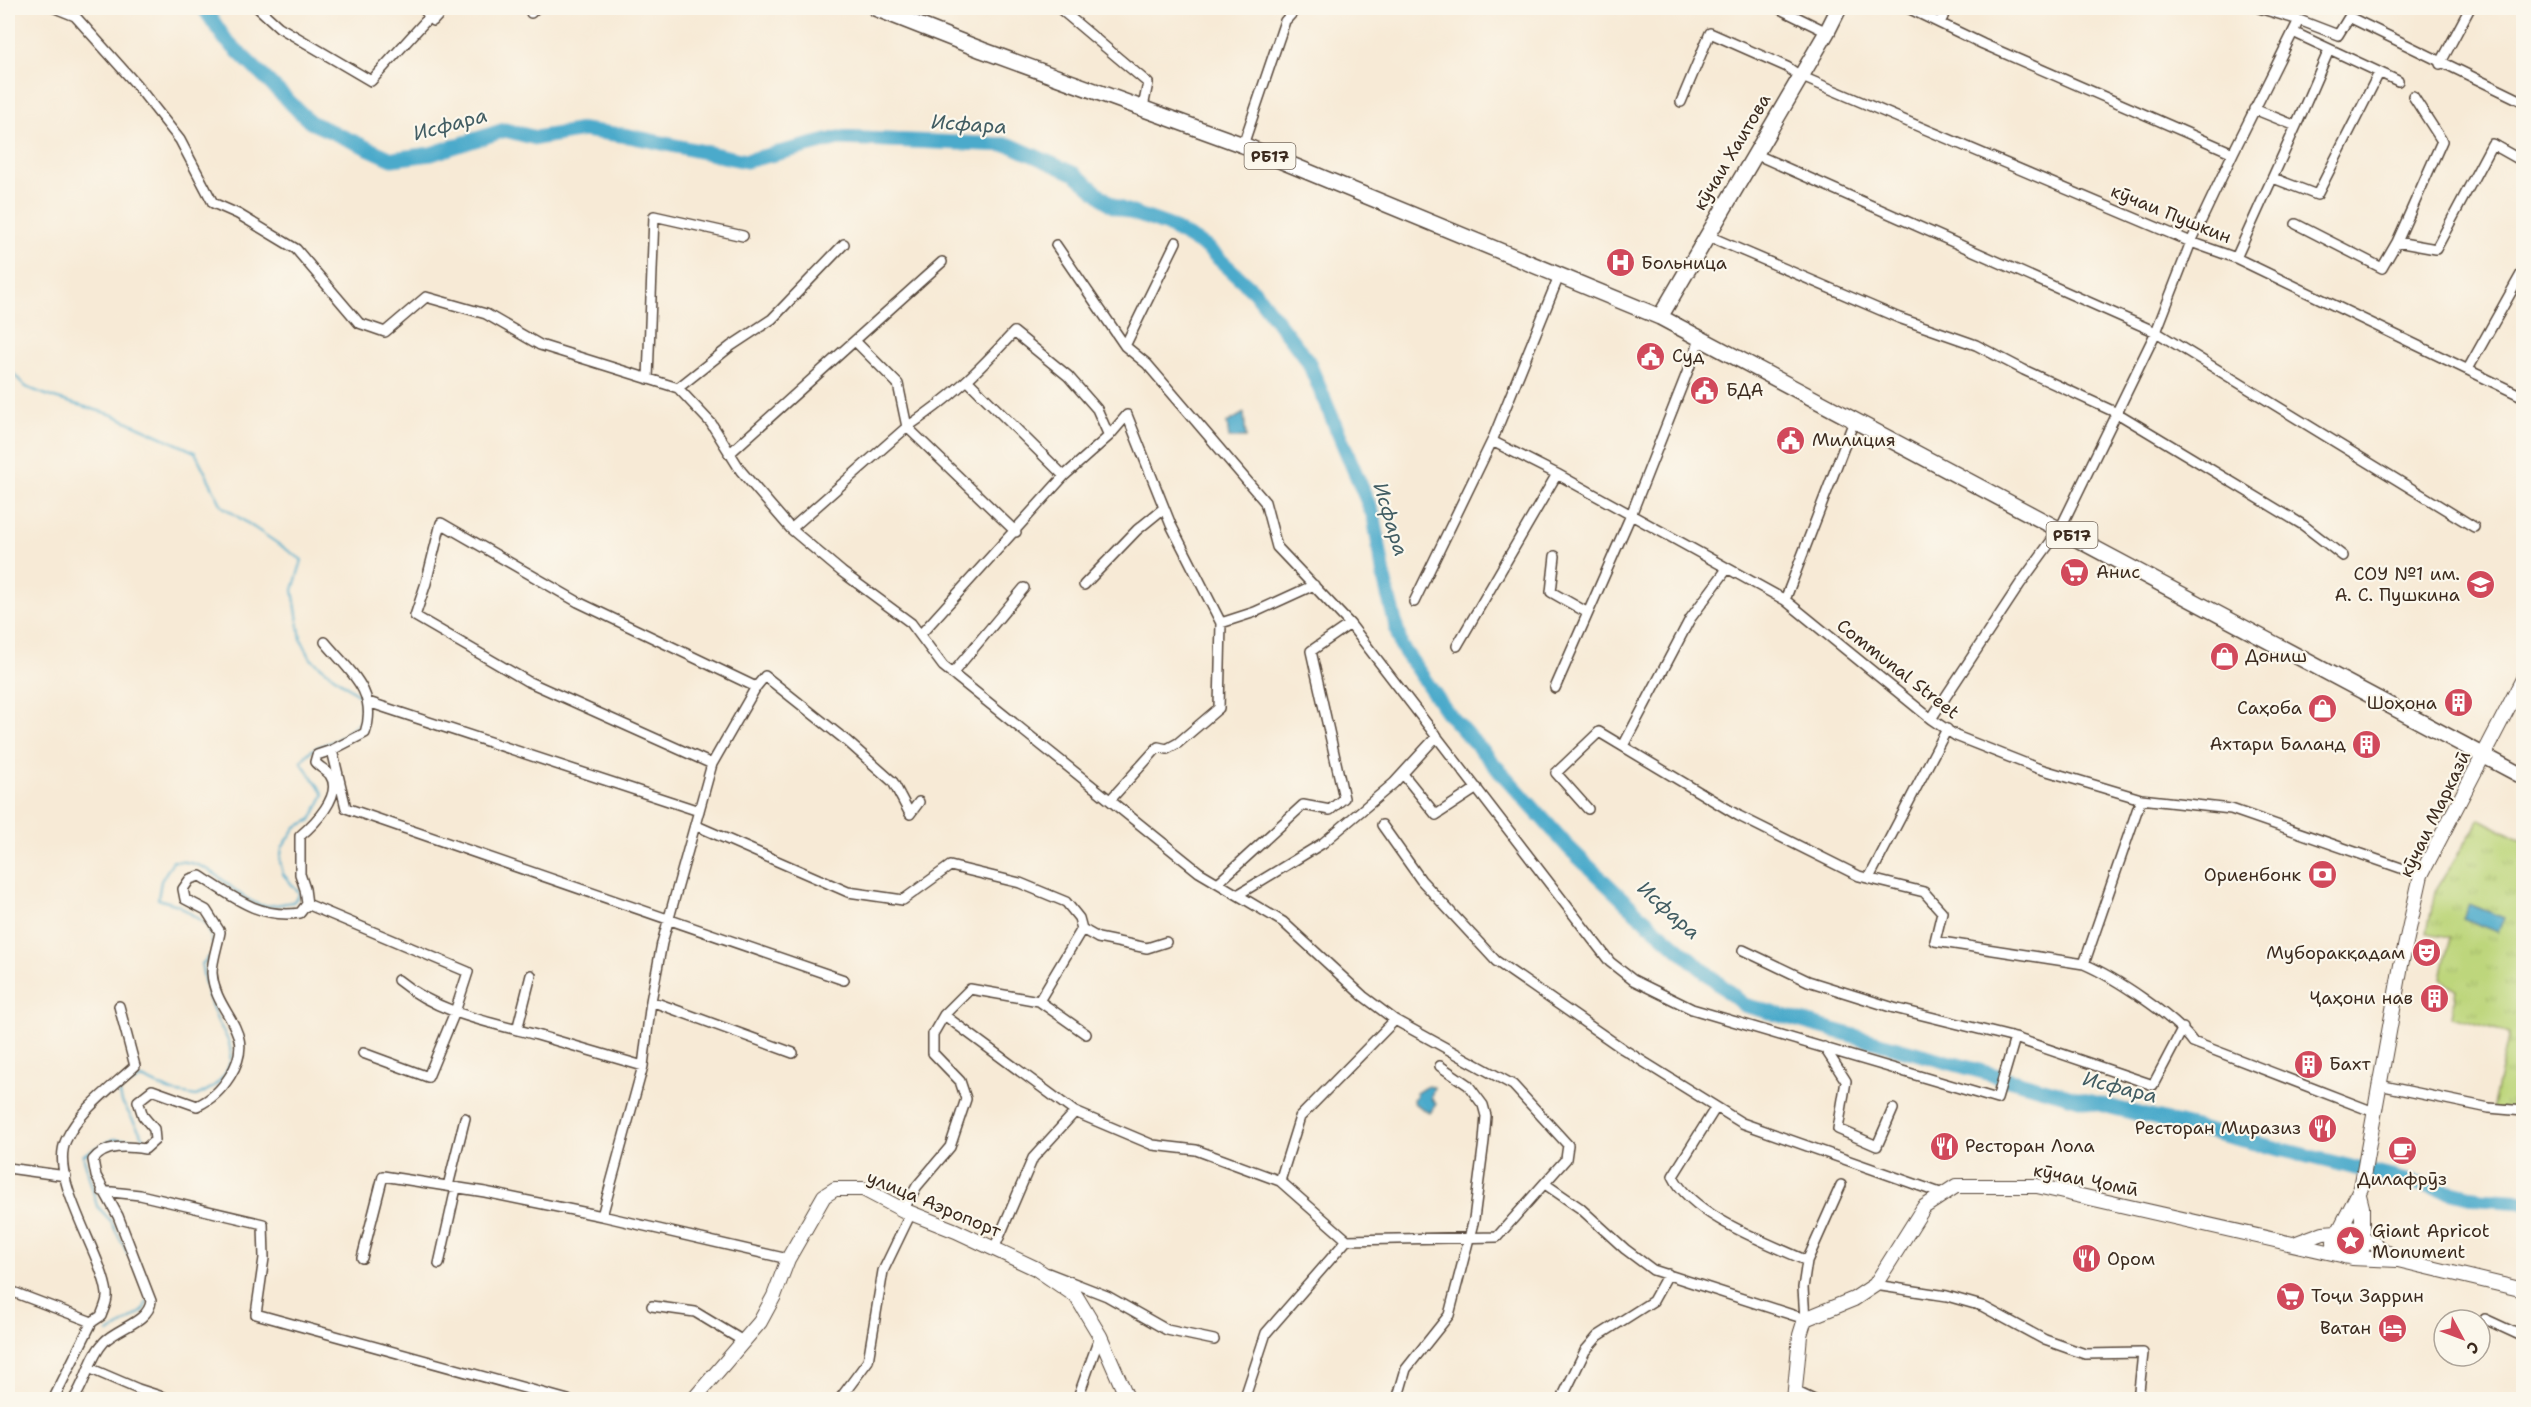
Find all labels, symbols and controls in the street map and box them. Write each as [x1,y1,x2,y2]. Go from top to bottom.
street label: кӯчаи Хаитова [1688,89,1776,215]
water label: Исфара [410,102,490,146]
water label: Исфара [930,108,1008,140]
road number: РБ17 [1244,143,1296,169]
street label: кӯчаи Пушкин [2107,179,2235,249]
hospital icon: Больница [1604,247,1636,279]
place label: Больница [1641,251,1727,275]
public building icon: Суд [1635,340,1667,372]
place label: Суд [1672,344,1705,368]
public building icon: БДА [1689,374,1721,406]
place label: БДА [1726,378,1764,402]
public building icon: Милиция [1775,424,1807,456]
place label: Милиция [1812,428,1896,452]
water label: Исфара [1367,479,1415,559]
road number: РБ17 [2046,522,2098,548]
supermarket icon: Анис [2059,556,2091,588]
place label: Анис [2096,560,2140,584]
place label: СОУ №1 им. А. С. Пушкина [2335,562,2460,607]
school or university icon: СОУ №1 им. А. С. Пушкина [2465,568,2497,600]
street label: Communal Street [1832,614,1964,724]
shop icon: Дониш [2208,640,2240,672]
place label: Дониш [2245,644,2307,668]
building icon: Шоҳона [2442,687,2474,719]
place label: Шоҳона [2367,691,2437,715]
shop icon: Саҳоба [2307,692,2339,724]
place label: Саҳоба [2237,696,2302,720]
building icon: Ахтари Баланд [2351,728,2383,760]
place label: Ахтари Баланд [2209,732,2347,756]
street label: кӯчаи Марказӣ [2394,746,2476,881]
bank icon: Ориенбонк [2306,859,2338,891]
place label: Ориенбонк [2204,863,2301,887]
water label: Исфара [1632,875,1706,945]
theatre icon: Муборакқадам [2410,937,2442,969]
place label: Муборакқадам [2266,941,2405,965]
building icon: Ҷаҳони нав [2418,982,2450,1014]
place label: Ҷаҳони нав [2309,986,2413,1010]
building icon: Бахт [2292,1048,2324,1080]
place label: Бахт [2329,1052,2372,1076]
water label: Исфара [2080,1065,2160,1109]
restaurant icon: Ресторан Миразиз [2306,1112,2338,1144]
place label: Ресторан Миразиз [2135,1116,2301,1140]
restaurant icon: Ресторан Лола [1928,1130,1960,1162]
place label: Ресторан Лола [1965,1134,2095,1158]
cafe icon: Дилафрӯз [2386,1134,2418,1166]
street label: кӯчаи Ҷомӣ [2031,1158,2141,1202]
street label: улица Аэропорт [863,1165,1006,1243]
place label: Дилафрӯз [2357,1167,2447,1191]
place label: Giant Apricot Monument [2372,1219,2490,1264]
place icon: Giant Apricot Monument [2335,1225,2367,1257]
restaurant icon: Ором [2070,1243,2102,1275]
place label: Ором [2107,1247,2155,1271]
supermarket icon: Тоҷи Заррин [2274,1280,2306,1312]
place label: Тоҷи Заррин [2311,1284,2424,1308]
north arrow [2432,1308,2492,1368]
hotel icon: Ватан [2376,1312,2408,1344]
place label: Ватан [2320,1316,2371,1340]
text: С [2462,1337,2484,1358]

